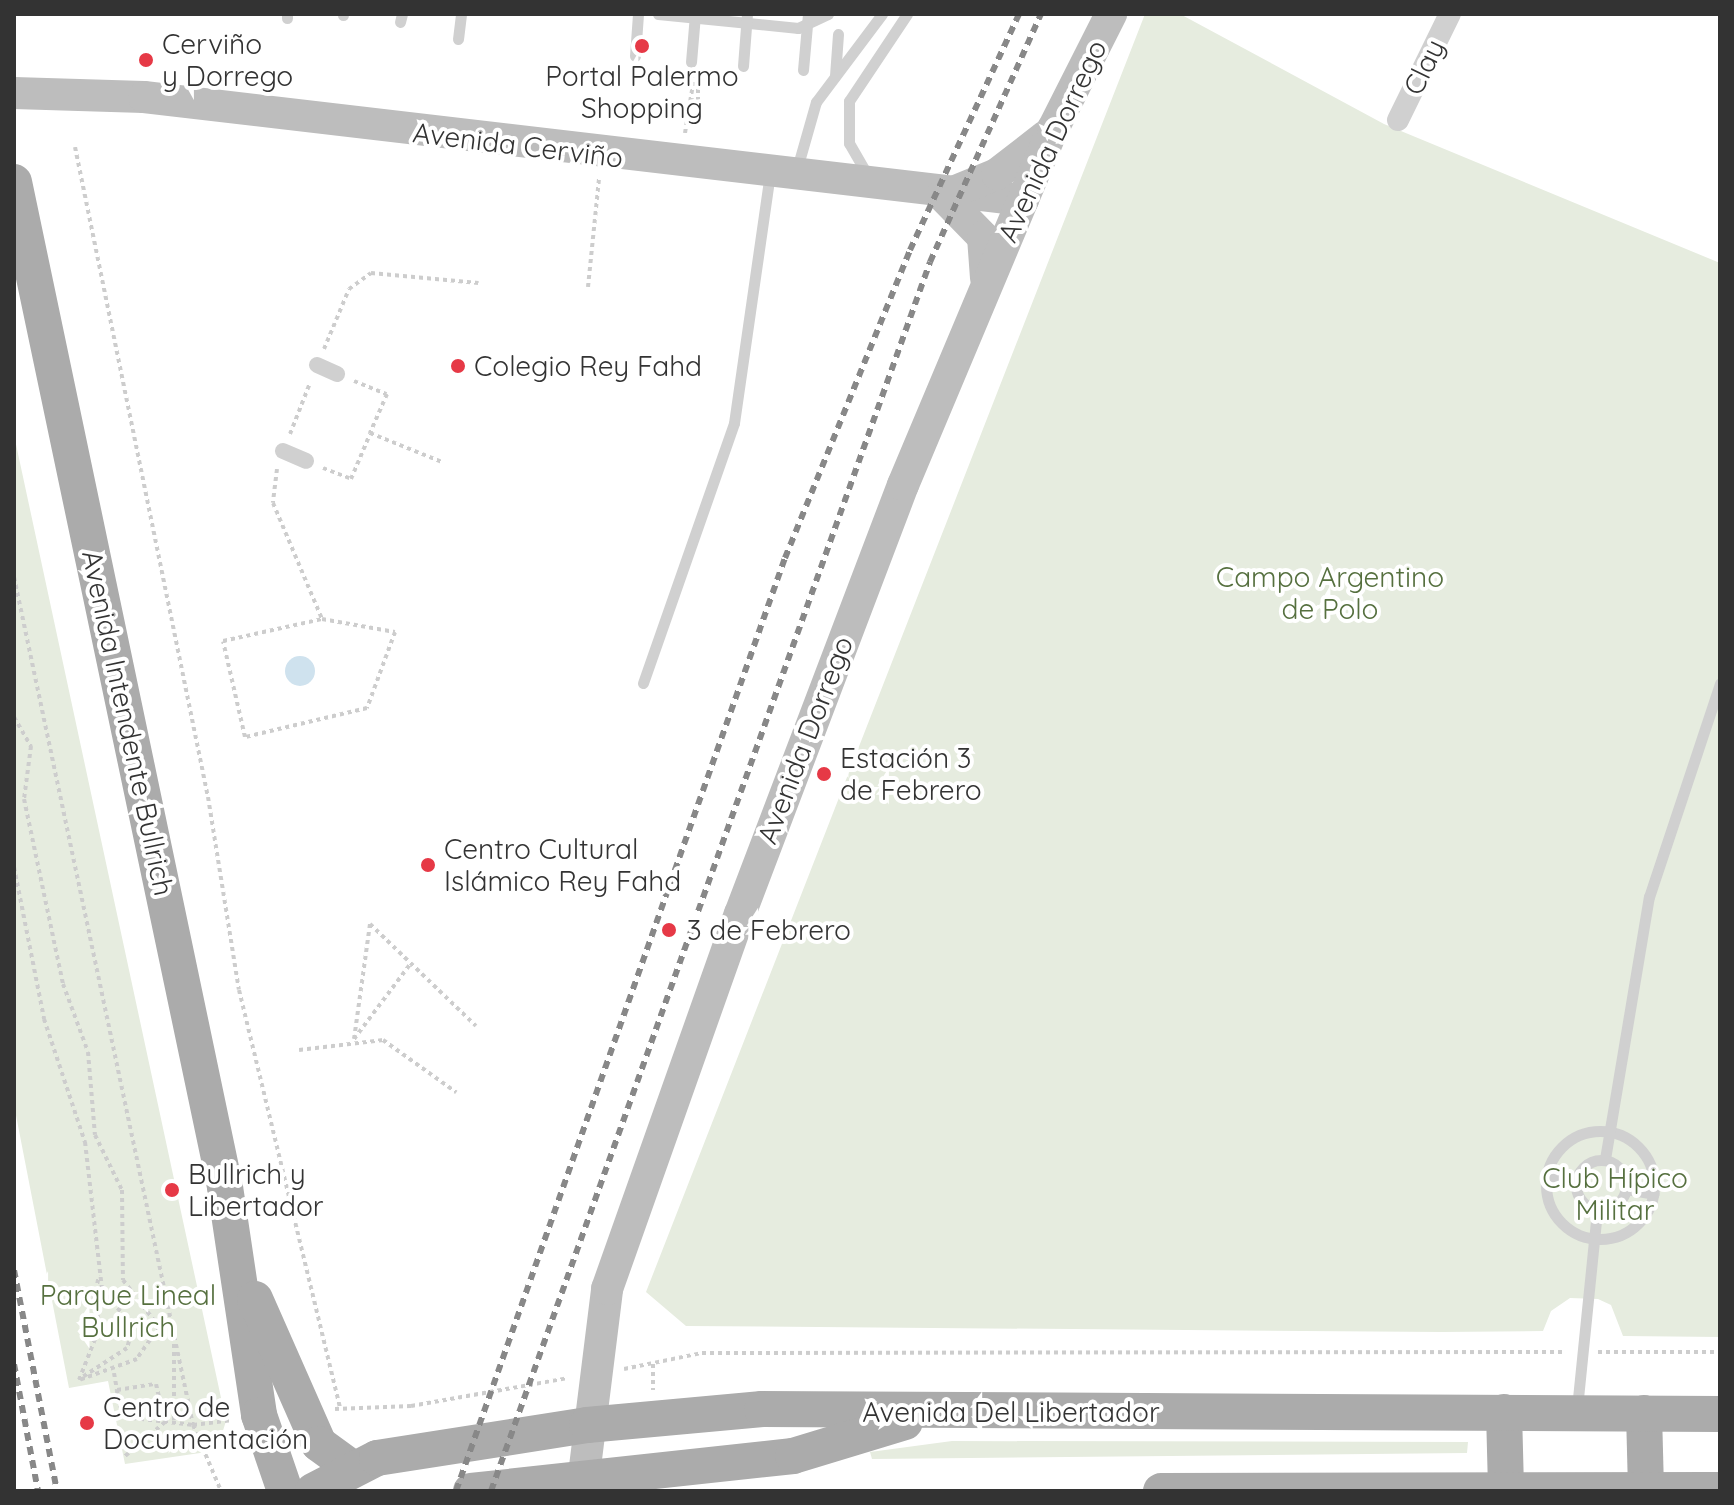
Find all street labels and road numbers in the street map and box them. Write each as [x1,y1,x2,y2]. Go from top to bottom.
street label: Clay [1396,34,1452,100]
street label: Avenida Dorrego [990,35,1114,247]
street label: Avenida Cerviño [411,115,625,175]
street label: Avenida Intendente Bullrich [75,547,181,899]
street label: Avenida Dorrego [750,632,860,848]
street label: Avenida Del Libertador [862,1395,1160,1429]

